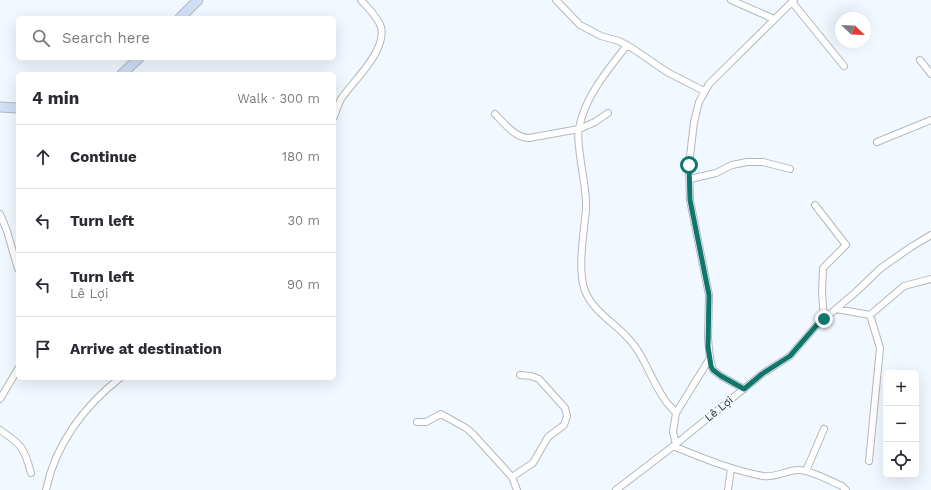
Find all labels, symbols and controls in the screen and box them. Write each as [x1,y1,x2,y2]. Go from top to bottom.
north arrow [835,12,871,48]
search box [16,16,336,60]
icon: search [30,27,52,49]
text: Search here [62,29,150,47]
text: 4 min [32,88,79,108]
text: Walk · 300 m [237,91,320,106]
icon: ahead [32,146,54,168]
text: Continue [70,148,137,166]
text: 180 m [282,149,320,164]
route start [680,156,698,174]
icon: left [32,210,54,232]
text: Turn left [70,212,134,230]
text: 30 m [288,213,320,228]
text: Turn left [70,268,134,286]
icon: left [32,274,54,296]
text: 90 m [287,277,320,292]
text: Lê Lợi [70,286,108,301]
route end [815,310,833,328]
icon: arrive [32,338,54,360]
text: Arrive at destination [70,340,222,358]
map controls [883,370,919,478]
button: + [883,370,919,406]
street label: Lê Lợi [702,394,736,424]
button: − [883,406,919,442]
button: locate [883,442,919,478]

